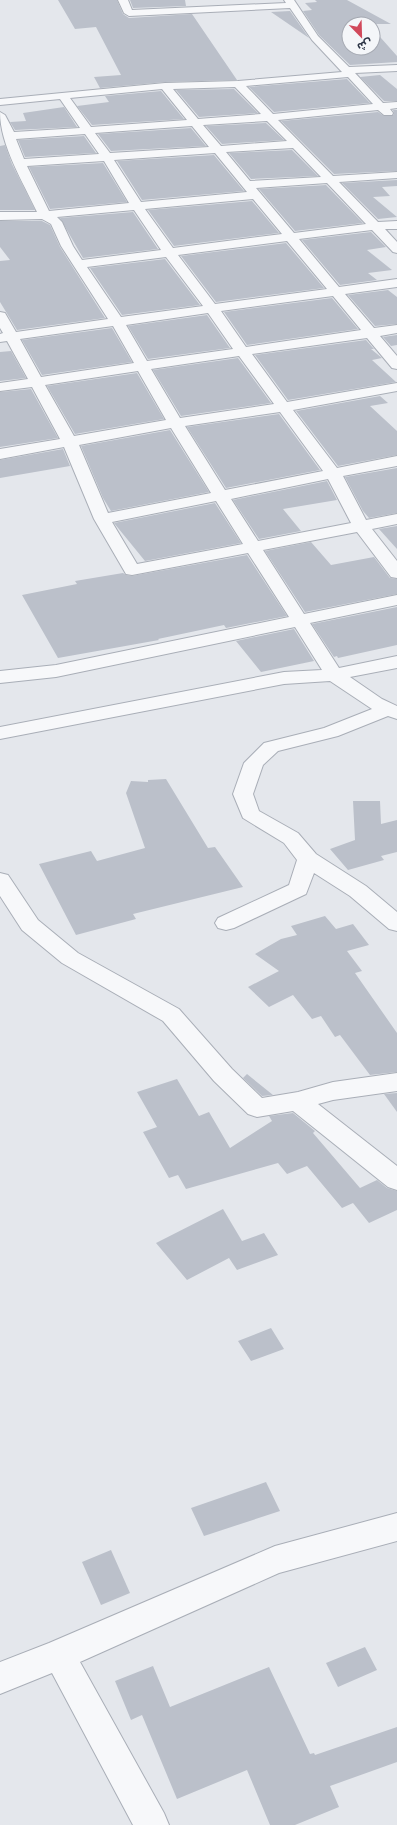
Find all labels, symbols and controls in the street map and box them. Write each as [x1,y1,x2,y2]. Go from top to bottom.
north arrow [341,16,381,56]
text: ش [355,36,375,55]

